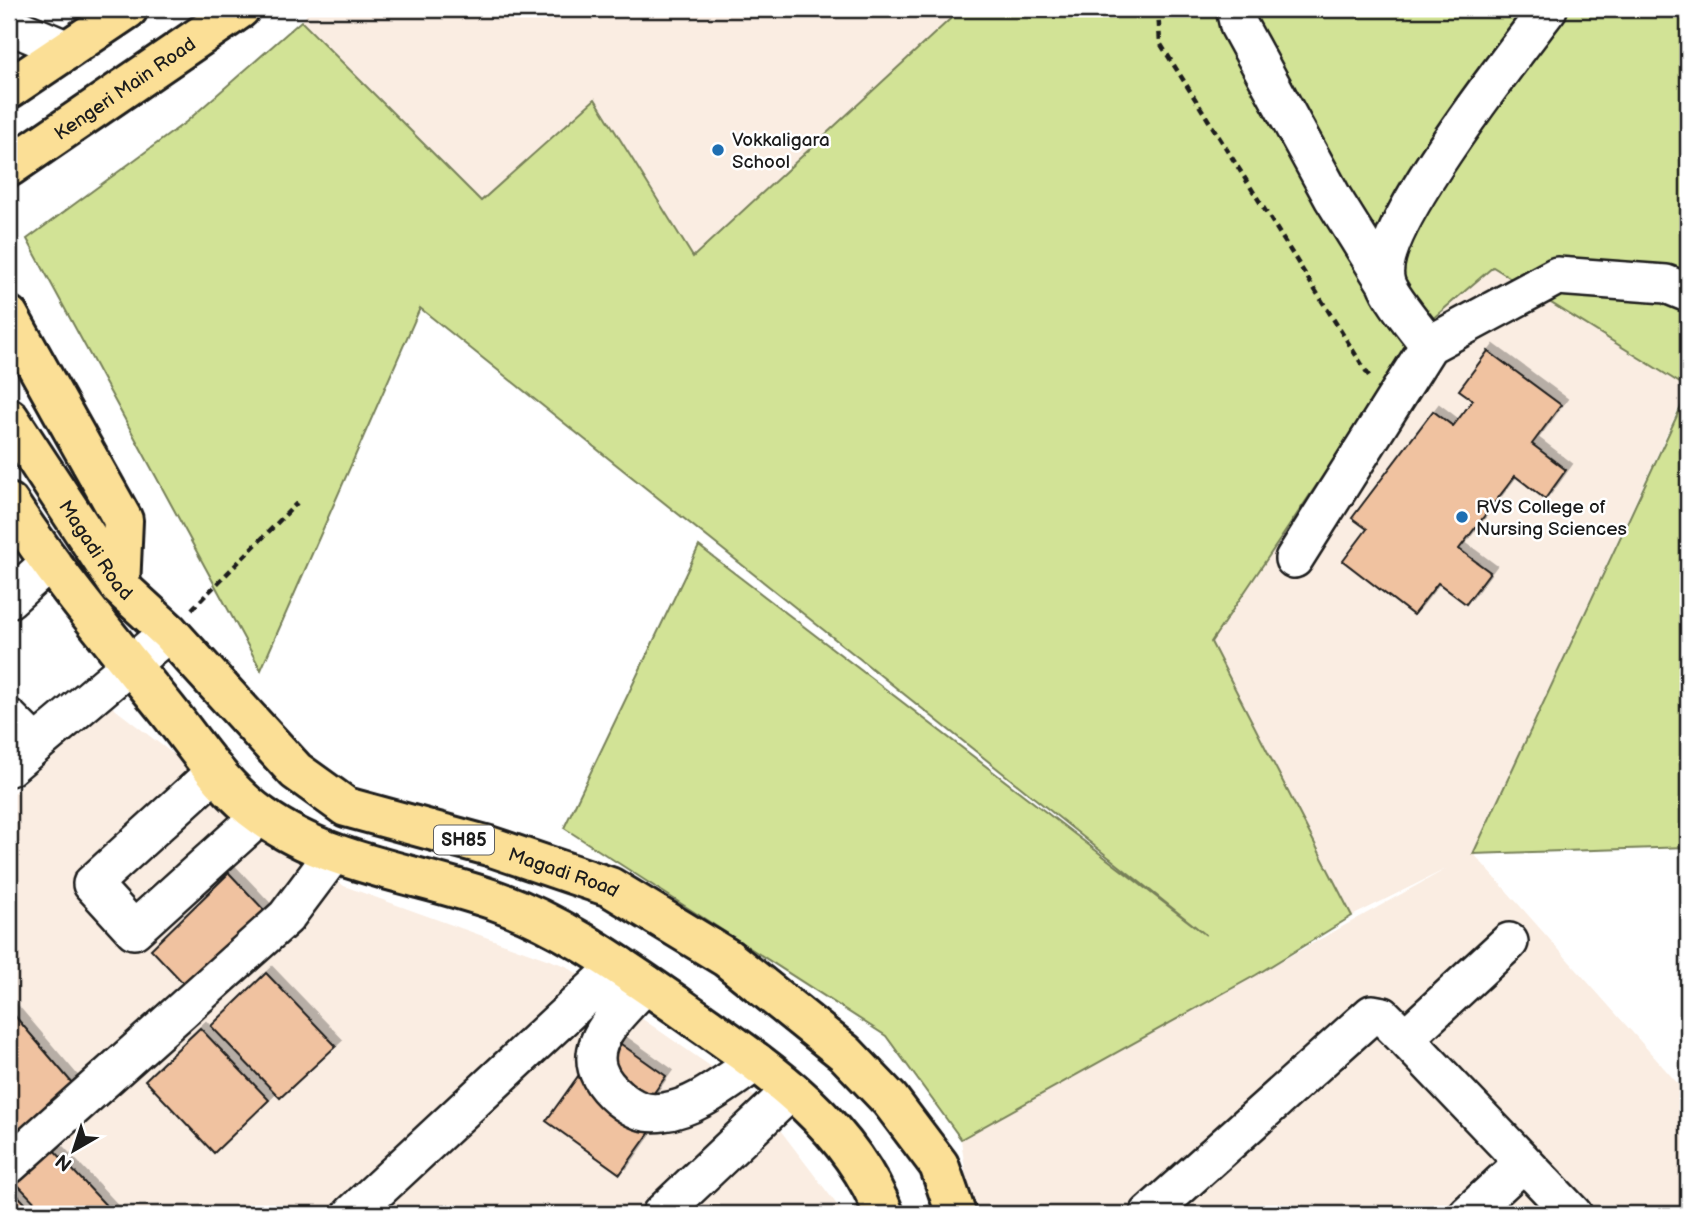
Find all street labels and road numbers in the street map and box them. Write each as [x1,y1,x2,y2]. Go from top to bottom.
street label: Kengeri Main Road [50,33,201,146]
street label: Magadi Road [53,496,137,606]
road number: SH85 [434,826,494,854]
street label: Magadi Road [505,843,623,903]

